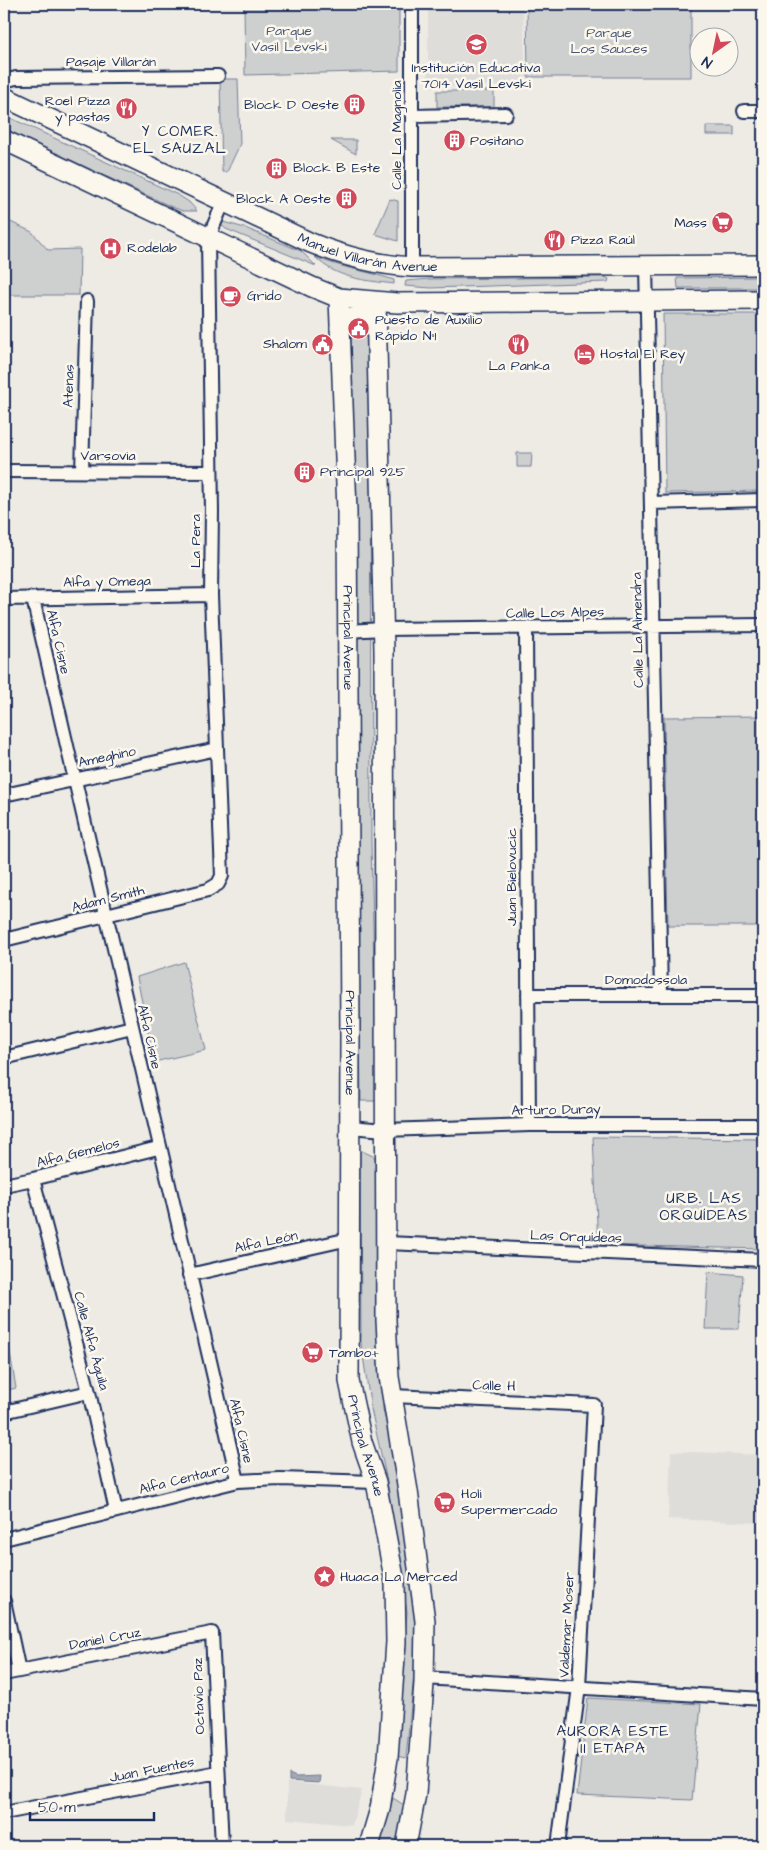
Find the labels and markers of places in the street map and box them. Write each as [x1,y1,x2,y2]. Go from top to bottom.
school or university icon: Institución Educativa 7014 Vasil Levski [464,33,488,57]
place label: Institución Educativa 7014 Vasil Levski [412,58,540,94]
place label: Roel Pizza y pastas [45,91,110,127]
building icon: Block D Oeste [343,93,367,117]
place label: Block D Oeste [244,95,339,115]
restaurant icon: Roel Pizza y pastas [114,97,138,121]
building icon: Positano [442,129,466,153]
place label: Positano [470,131,524,151]
building icon: Block B Este [265,156,289,180]
place label: Block B Este [293,158,381,178]
building icon: Block A Oeste [335,187,359,211]
place label: Block A Oeste [236,189,331,209]
supermarket icon: Mass [711,211,735,235]
place label: Mass [674,213,707,233]
restaurant icon: Pizza Raúl [543,228,567,252]
place label: Pizza Raúl [571,230,635,250]
hospital icon: Rodelab [99,236,123,260]
place label: Rodelab [127,238,177,258]
cafe icon: Grido [219,284,243,308]
place label: Grido [247,286,282,306]
place label: Puesto de Auxilio Rápido N°1 [375,310,482,346]
public building icon: Puesto de Auxilio Rápido N°1 [347,316,371,340]
public building icon: Shalom [311,332,335,356]
restaurant icon: La Panka [507,332,531,356]
place label: Shalom [263,334,307,354]
hotel icon: Hostal El Rey [572,342,596,366]
place label: Hostal El Rey [600,344,686,364]
place label: La Panka [488,356,550,376]
building icon: Principal 925 [292,460,316,484]
place label: Principal 925 [320,462,405,482]
supermarket icon: Tambo+ [301,1341,325,1365]
place label: Tambo+ [329,1343,379,1363]
place label: Holi Supermercado [461,1484,558,1520]
supermarket icon: Holi Supermercado [433,1490,457,1514]
place icon: Huaca La Merced [312,1565,336,1589]
place label: Huaca La Merced [340,1567,457,1587]

